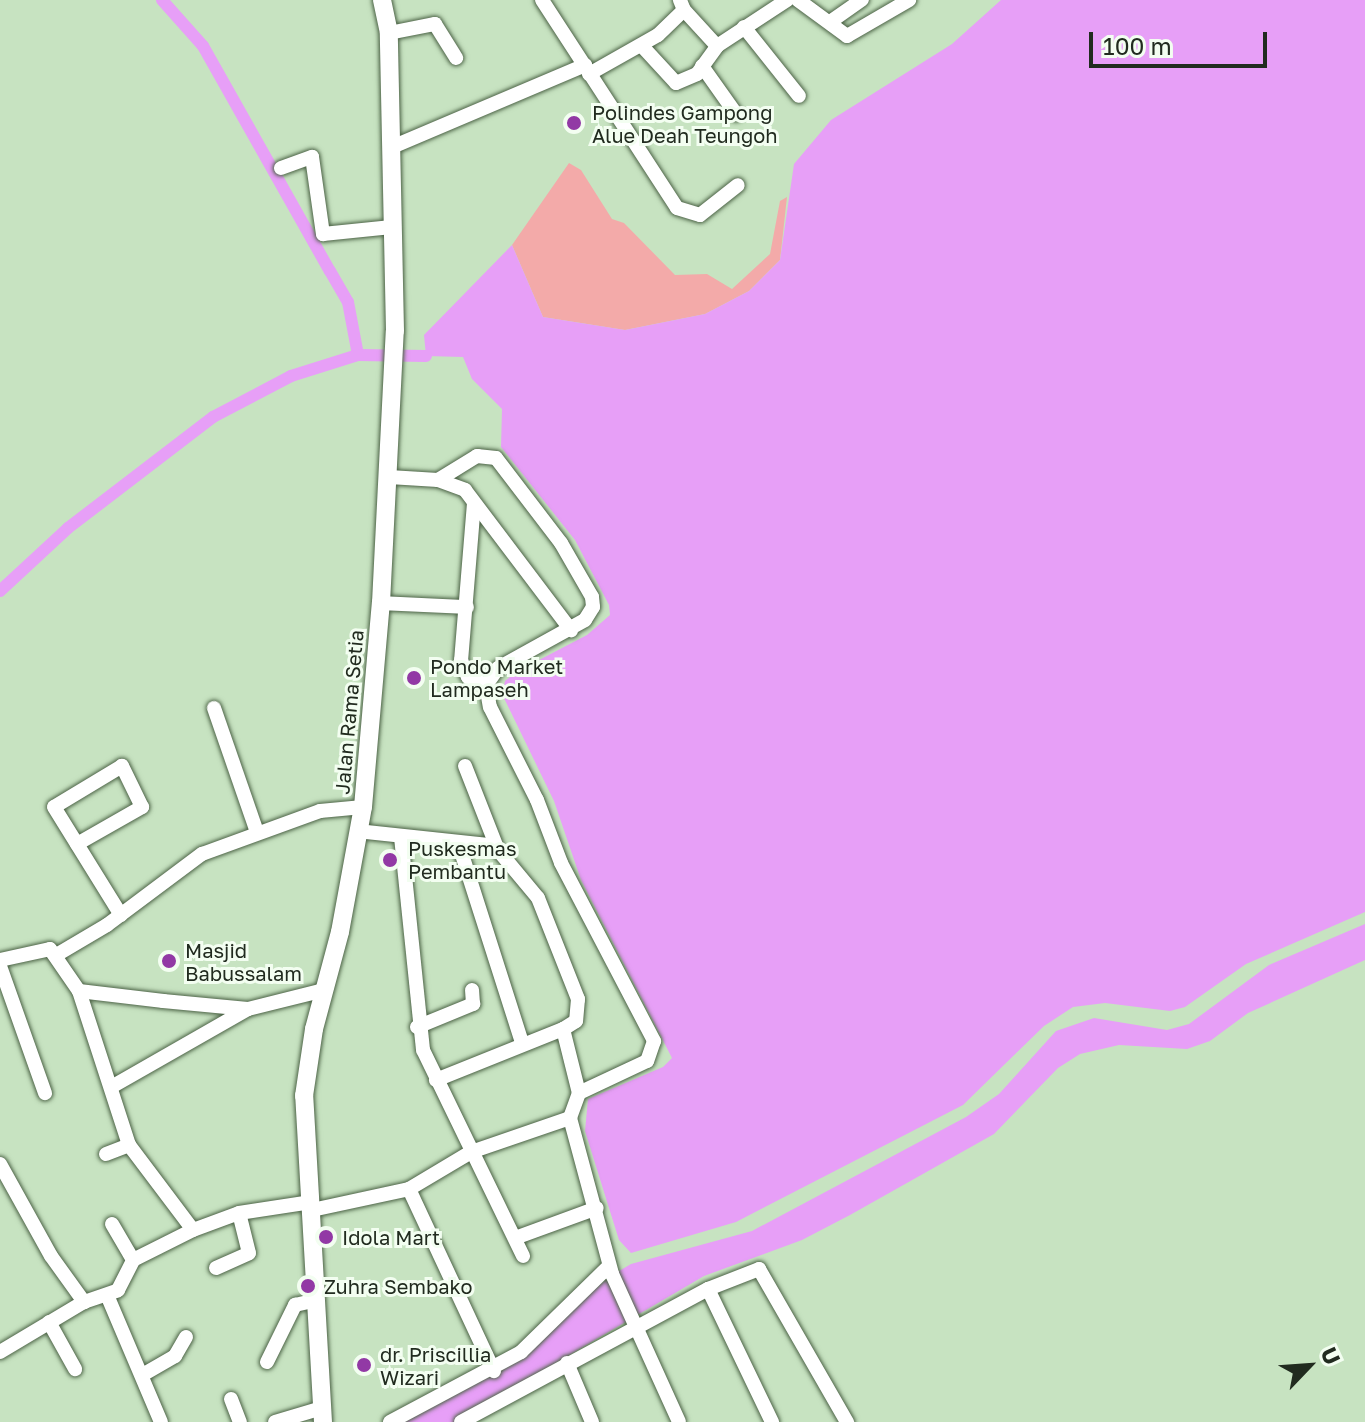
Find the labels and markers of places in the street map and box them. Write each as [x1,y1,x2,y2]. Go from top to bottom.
place label: Polindes Gampong Alue Deah Teungoh [592,100,777,147]
marker: Polindes Gampong Alue Deah Teungoh [563,112,585,134]
place label: Pondo Market Lampaseh [430,654,563,701]
marker: Pondo Market Lampaseh [405,669,423,687]
place label: Puskesmas Pembantu [408,836,516,883]
marker: Puskesmas Pembantu [379,849,401,871]
place label: Masjid Babussalam [185,938,302,985]
marker: Masjid Babussalam [160,952,178,970]
place label: Idola Mart [342,1225,440,1249]
marker: Idola Mart [317,1228,335,1246]
place label: Zuhra Sembako [324,1274,472,1298]
marker: Zuhra Sembako [299,1277,317,1295]
place label: dr. Priscillia Wizari [380,1342,491,1389]
marker: dr. Priscillia Wizari [355,1356,373,1374]

